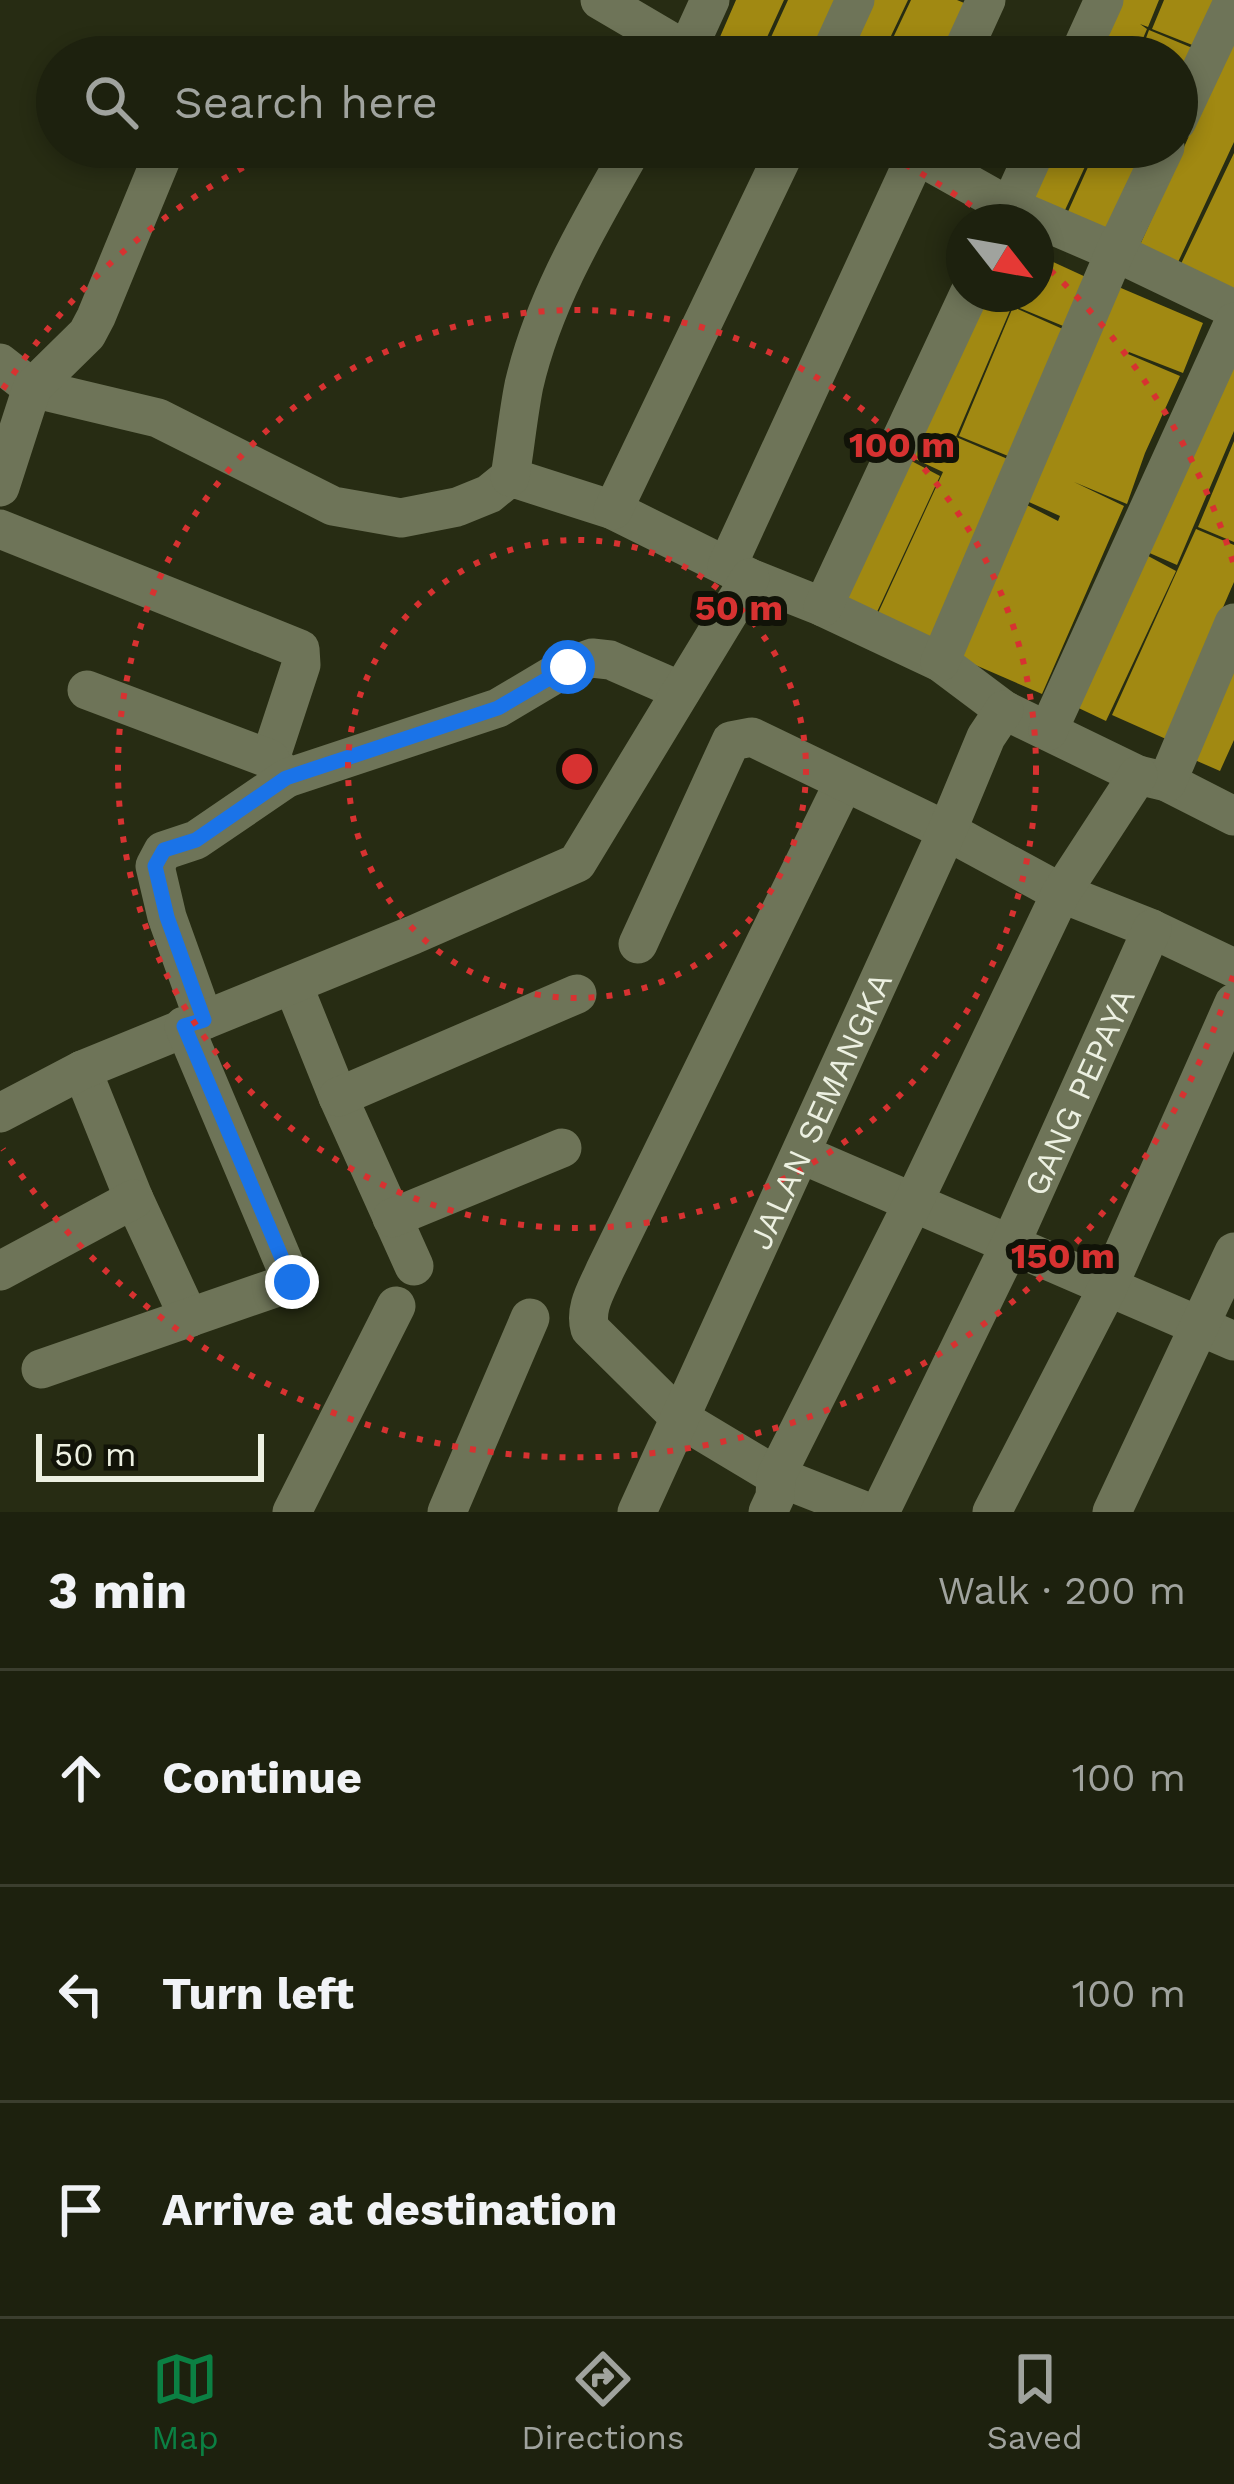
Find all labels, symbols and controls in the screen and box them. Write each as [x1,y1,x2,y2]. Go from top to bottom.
search box [36,36,1198,168]
icon: search [78,69,144,135]
text: Search here [174,76,438,129]
north arrow [946,204,1054,312]
text: 100 m [849,424,955,466]
text: 50 m [695,587,783,629]
route start [541,640,595,694]
centre of rings [556,748,598,790]
street label: JALAN SEMANGKA [740,966,900,1256]
street label: GANG PEPAYA [1016,982,1143,1202]
text: 150 m [1011,1235,1115,1277]
route end [265,1255,319,1309]
scale bar [36,1428,264,1481]
text: 50 m [54,1435,136,1474]
text: 3 min [48,1561,187,1620]
text: Walk · 200 m [938,1568,1186,1613]
icon: ahead [48,1745,114,1811]
text: Continue [162,1751,362,1804]
text: 100 m [1072,1755,1186,1800]
icon: left [48,1961,114,2027]
text: Turn left [162,1967,354,2020]
text: 100 m [1072,1971,1186,2016]
icon: arrive [48,2177,114,2243]
text: Arrive at destination [162,2183,617,2236]
tab: Map [151,2346,219,2457]
tab: Directions [521,2346,684,2457]
tab: Saved [987,2346,1083,2457]

